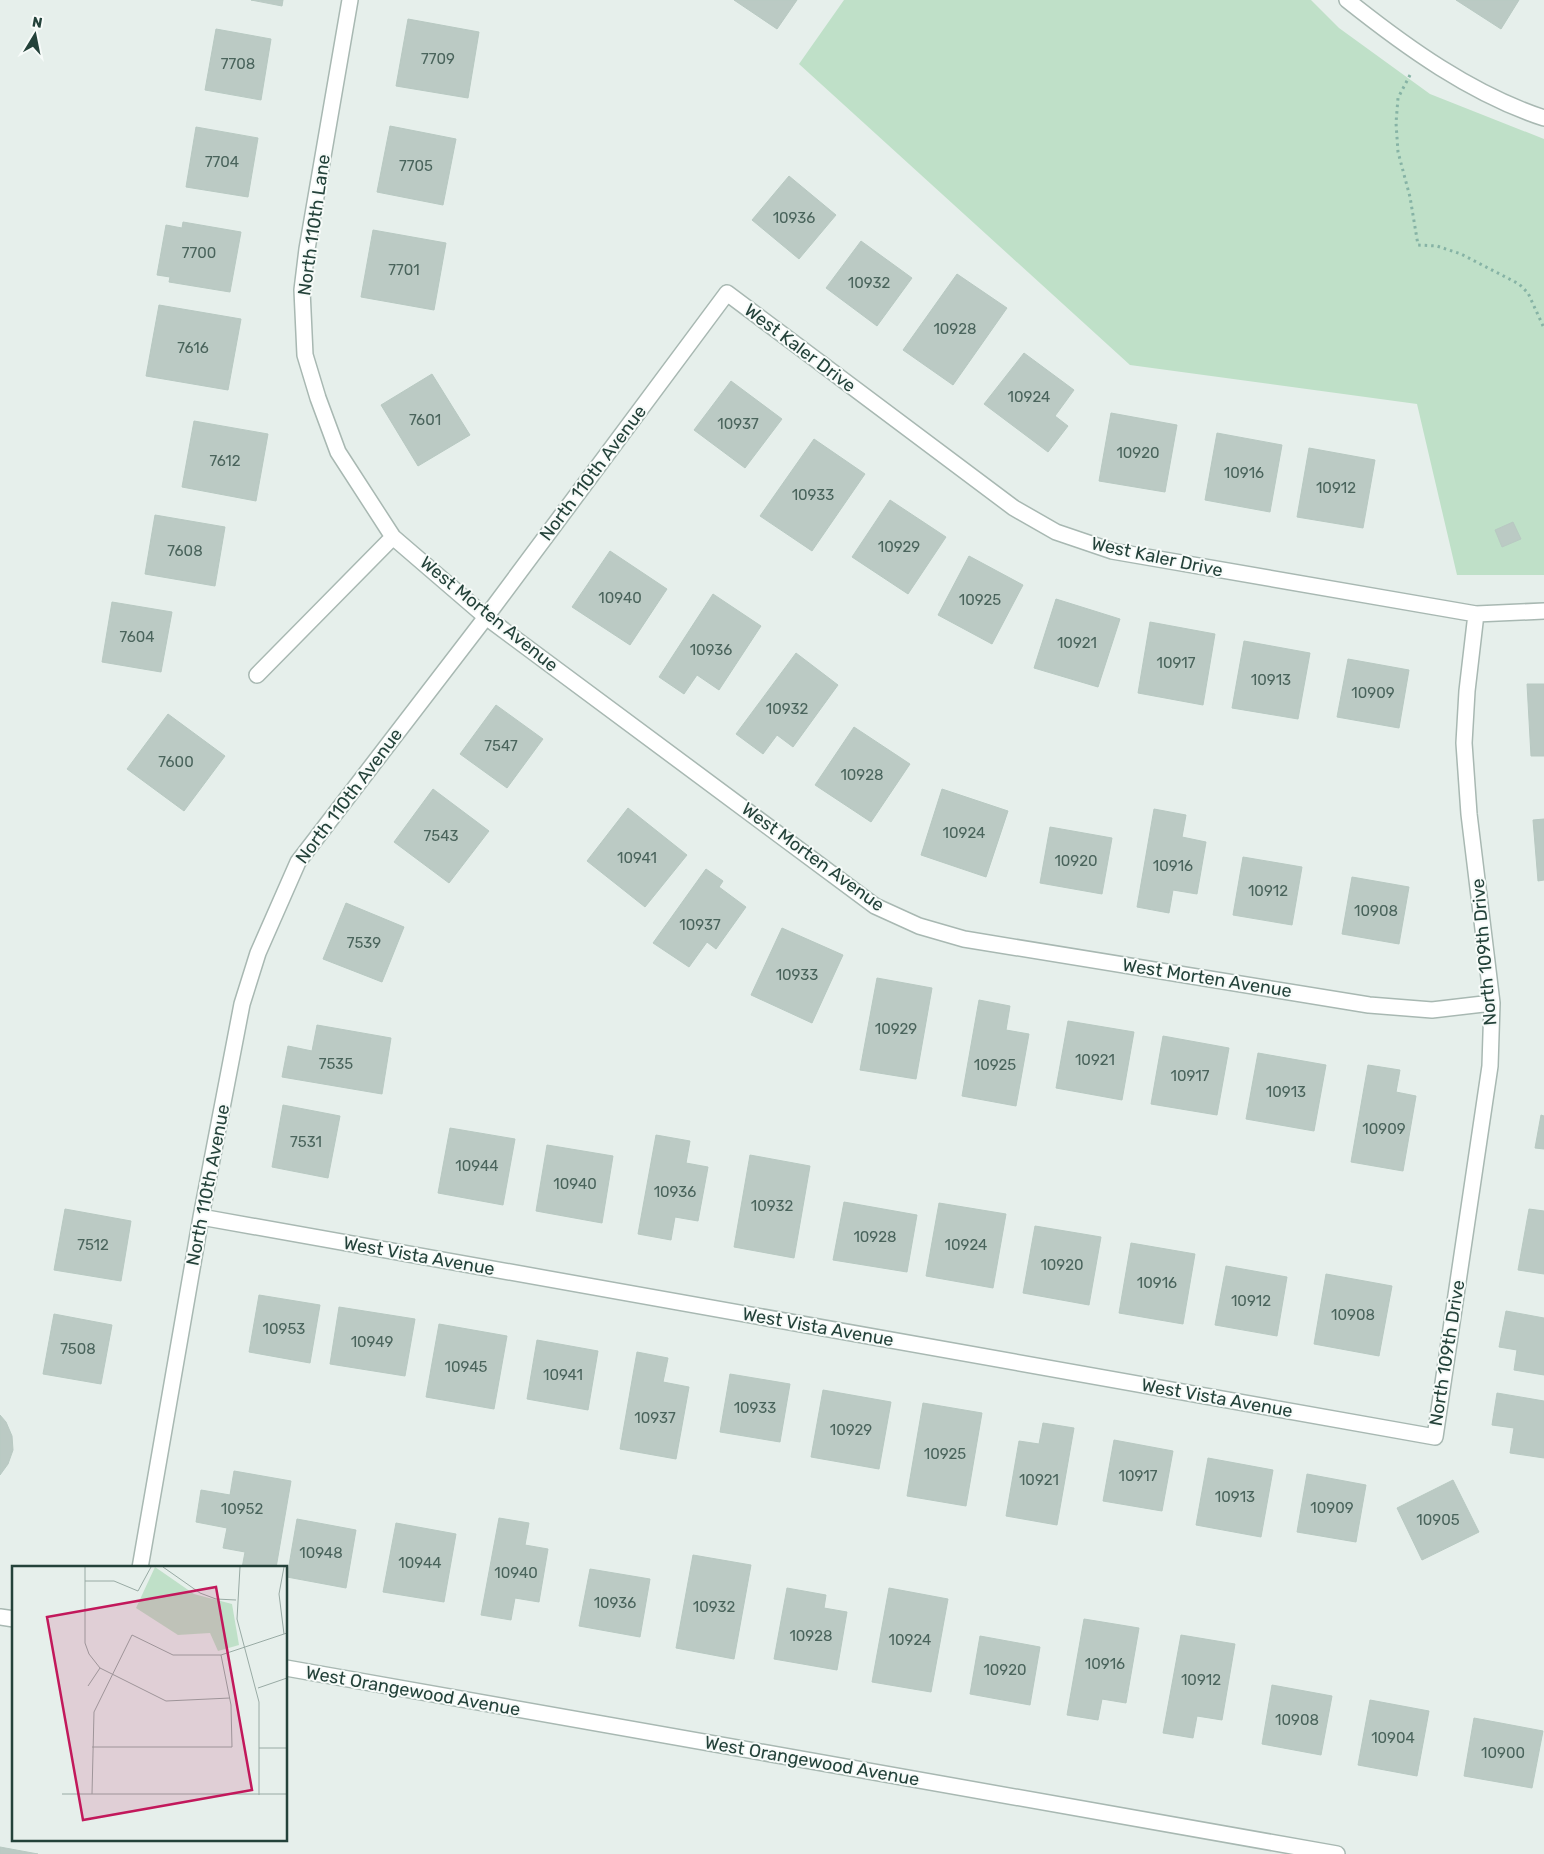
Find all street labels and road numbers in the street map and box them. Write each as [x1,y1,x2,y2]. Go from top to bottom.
street label: North 110th Lane [293,153,335,297]
street label: West Kaler Drive [740,299,860,397]
street label: North 110th Avenue [535,401,651,545]
street label: West Kaler Drive [1089,532,1225,582]
street label: West Morten Avenue [416,552,562,676]
street label: North 110th Avenue [291,724,407,868]
street label: West Morten Avenue [737,798,889,916]
street label: North 109th Drive [1467,878,1501,1026]
street label: West Morten Avenue [1121,954,1293,1002]
street label: North 110th Avenue [182,1102,234,1268]
street label: West Vista Avenue [342,1232,496,1280]
street label: North 109th Drive [1425,1278,1469,1428]
street label: West Vista Avenue [741,1303,895,1351]
street label: West Vista Avenue [1140,1374,1294,1422]
street label: West Orangewood Avenue [304,1661,522,1721]
street label: West Orangewood Avenue [703,1731,921,1791]

